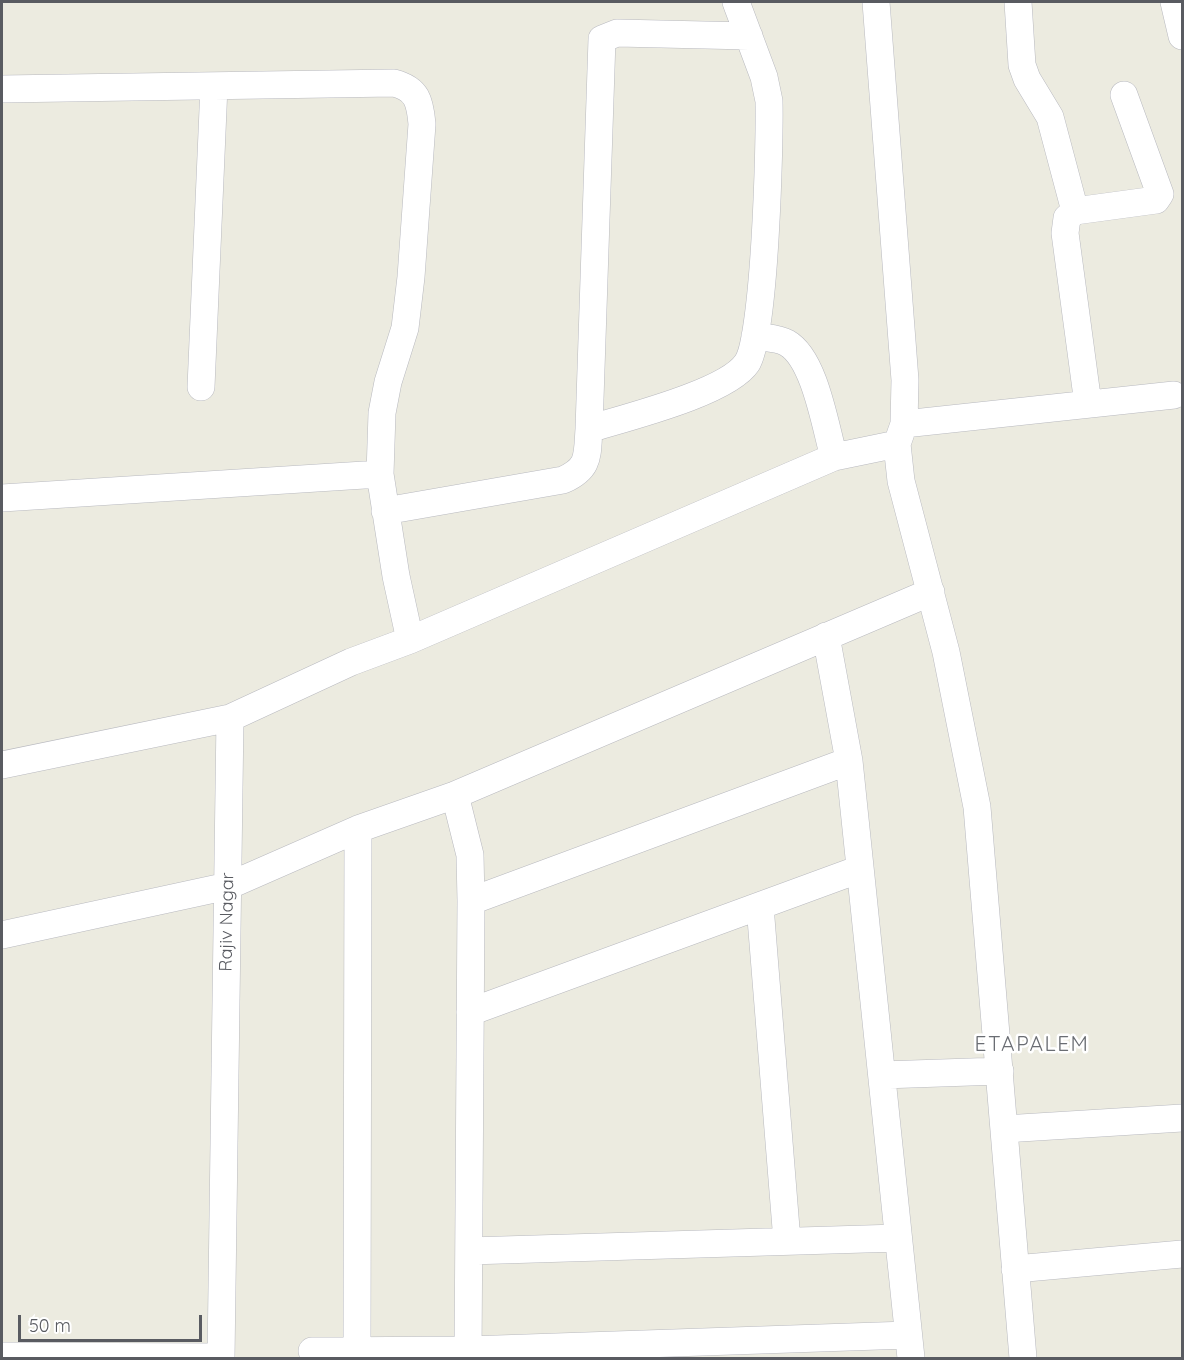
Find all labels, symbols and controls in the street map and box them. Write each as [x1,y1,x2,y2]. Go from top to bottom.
street label: Rajiv Nagar [215,872,239,972]
district label: ETAPALEM [975,1032,1089,1058]
scale bar [21,1303,206,1341]
text: 50 m [29,1314,71,1337]

